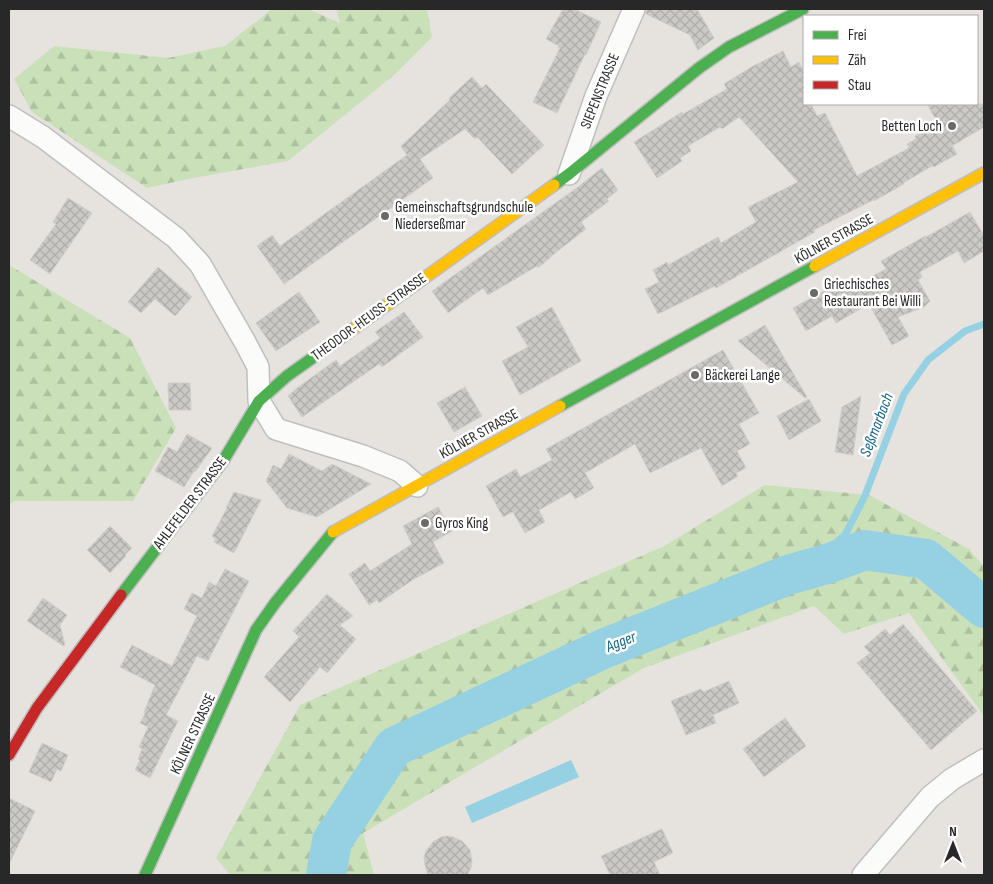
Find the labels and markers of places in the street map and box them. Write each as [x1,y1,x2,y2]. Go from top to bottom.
place label: Betten Loch [881,117,942,136]
marker: Betten Loch [946,120,958,132]
place label: Gemeinschaftsgrundschule Niederseßmar [395,198,533,234]
marker: Gemeinschaftsgrundschule Niederseßmar [379,210,391,222]
place label: Griechisches Restaurant Bei Willi [824,275,921,311]
marker: Griechisches Restaurant Bei Willi [808,287,820,299]
place label: Bäckerei Lange [705,366,780,385]
marker: Bäckerei Lange [689,369,701,381]
place label: Gyros King [435,514,488,533]
marker: Gyros King [419,517,431,529]

